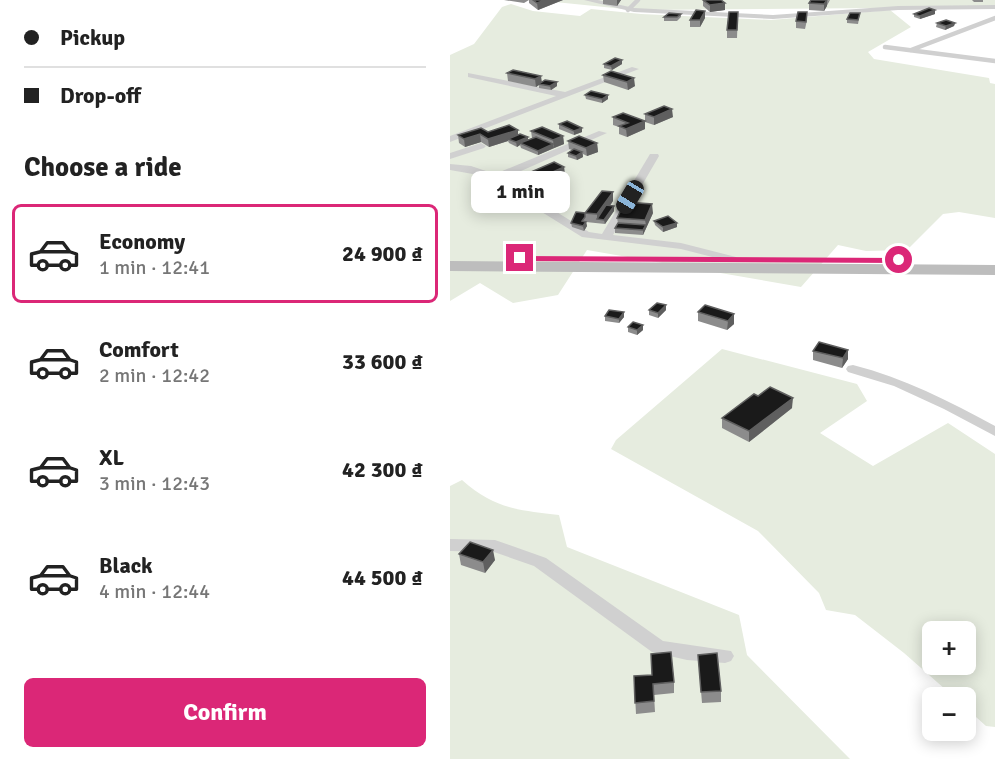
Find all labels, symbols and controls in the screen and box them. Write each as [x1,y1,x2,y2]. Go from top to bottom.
text: Pickup [60,24,125,51]
text: Drop-off [60,82,141,109]
text: Choose a ride [24,151,182,184]
callout: 1 min [470,171,569,213]
car [613,177,647,217]
text: 1 min [496,179,545,204]
icon: car [27,227,81,281]
text: Economy [99,228,185,255]
text: 24 900 ₫ [342,240,423,267]
route end [506,244,533,271]
route start [885,246,912,273]
text: 1 min · 12:41 [99,255,210,280]
icon: car [27,335,81,389]
text: Comfort [99,336,179,363]
text: 33 600 ₫ [342,348,423,375]
text: 2 min · 12:42 [99,363,210,388]
icon: car [27,443,81,497]
text: XL [99,444,124,471]
text: 42 300 ₫ [342,456,423,483]
text: 3 min · 12:43 [99,471,210,496]
icon: car [27,551,81,605]
text: Black [99,552,153,579]
text: 44 500 ₫ [342,564,423,591]
text: 4 min · 12:44 [99,579,210,604]
map controls [922,621,976,741]
button: + [922,621,976,675]
button: Confirm [24,678,426,747]
button: − [922,687,976,741]

